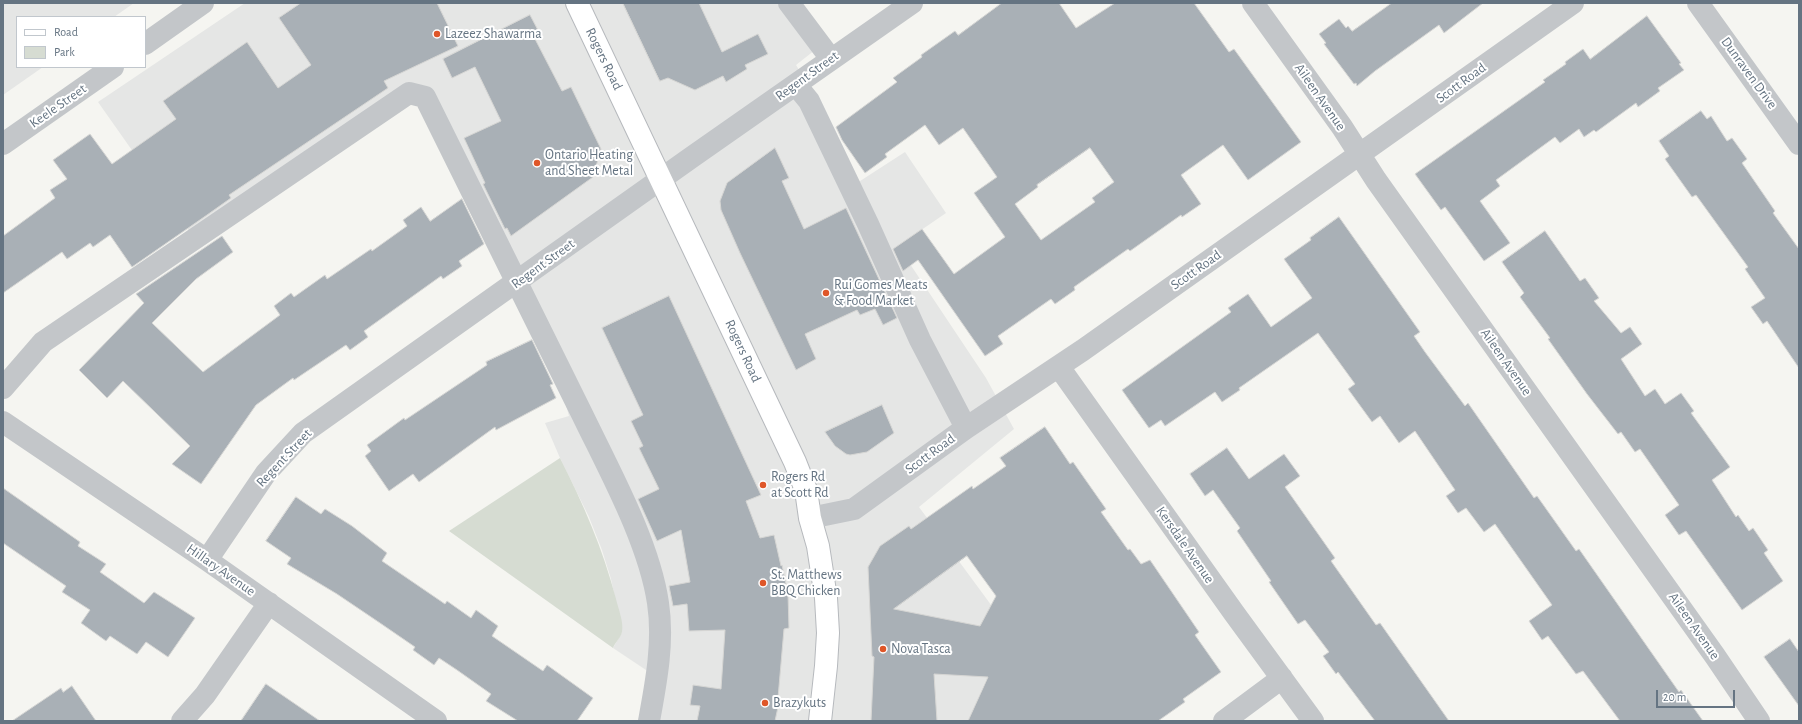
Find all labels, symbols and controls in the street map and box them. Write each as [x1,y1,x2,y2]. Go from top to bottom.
legend [16,16,146,68]
street label: Rogers Road [582,25,626,93]
text: Road [54,26,78,38]
place label: Lazeez Shawarma [445,26,542,42]
marker: Lazeez Shawarma [432,29,442,39]
street label: Dunraven Drive [1717,34,1781,112]
text: Park [54,46,75,58]
street label: Regent Street [772,48,842,104]
street label: Scott Road [1433,59,1489,107]
street label: Aileen Avenue [1291,60,1349,134]
street label: Keele Street [26,80,90,132]
place label: Ontario Heating and Sheet Metal [545,147,633,180]
marker: Ontario Heating and Sheet Metal [532,158,542,168]
street label: Regent Street [508,236,578,292]
street label: Scott Road [1168,247,1224,293]
place label: Rui Gomes Meats & Food Market [834,277,928,310]
marker: Rui Gomes Meats & Food Market [821,288,831,298]
street label: Rogers Road [721,317,765,385]
street label: Aileen Avenue [1477,325,1535,399]
street label: Regent Street [253,425,315,491]
street label: Scott Road [902,430,958,478]
place label: Rogers Rd at Scott Rd [771,469,829,502]
marker: Rogers Rd at Scott Rd [758,480,768,490]
street label: Kersdale Avenue [1152,503,1218,587]
street label: Hillary Avenue [183,540,259,600]
place label: St. Matthews BBQ Chicken [771,567,842,600]
marker: St. Matthews BBQ Chicken [758,578,768,588]
street label: Aileen Avenue [1665,589,1723,663]
place label: Nova Tasca [891,641,951,657]
marker: Nova Tasca [878,644,888,654]
scale bar [1658,682,1737,708]
text: 20 m [1663,691,1686,703]
place label: Brazykuts [773,695,826,711]
marker: Brazykuts [760,698,770,708]

